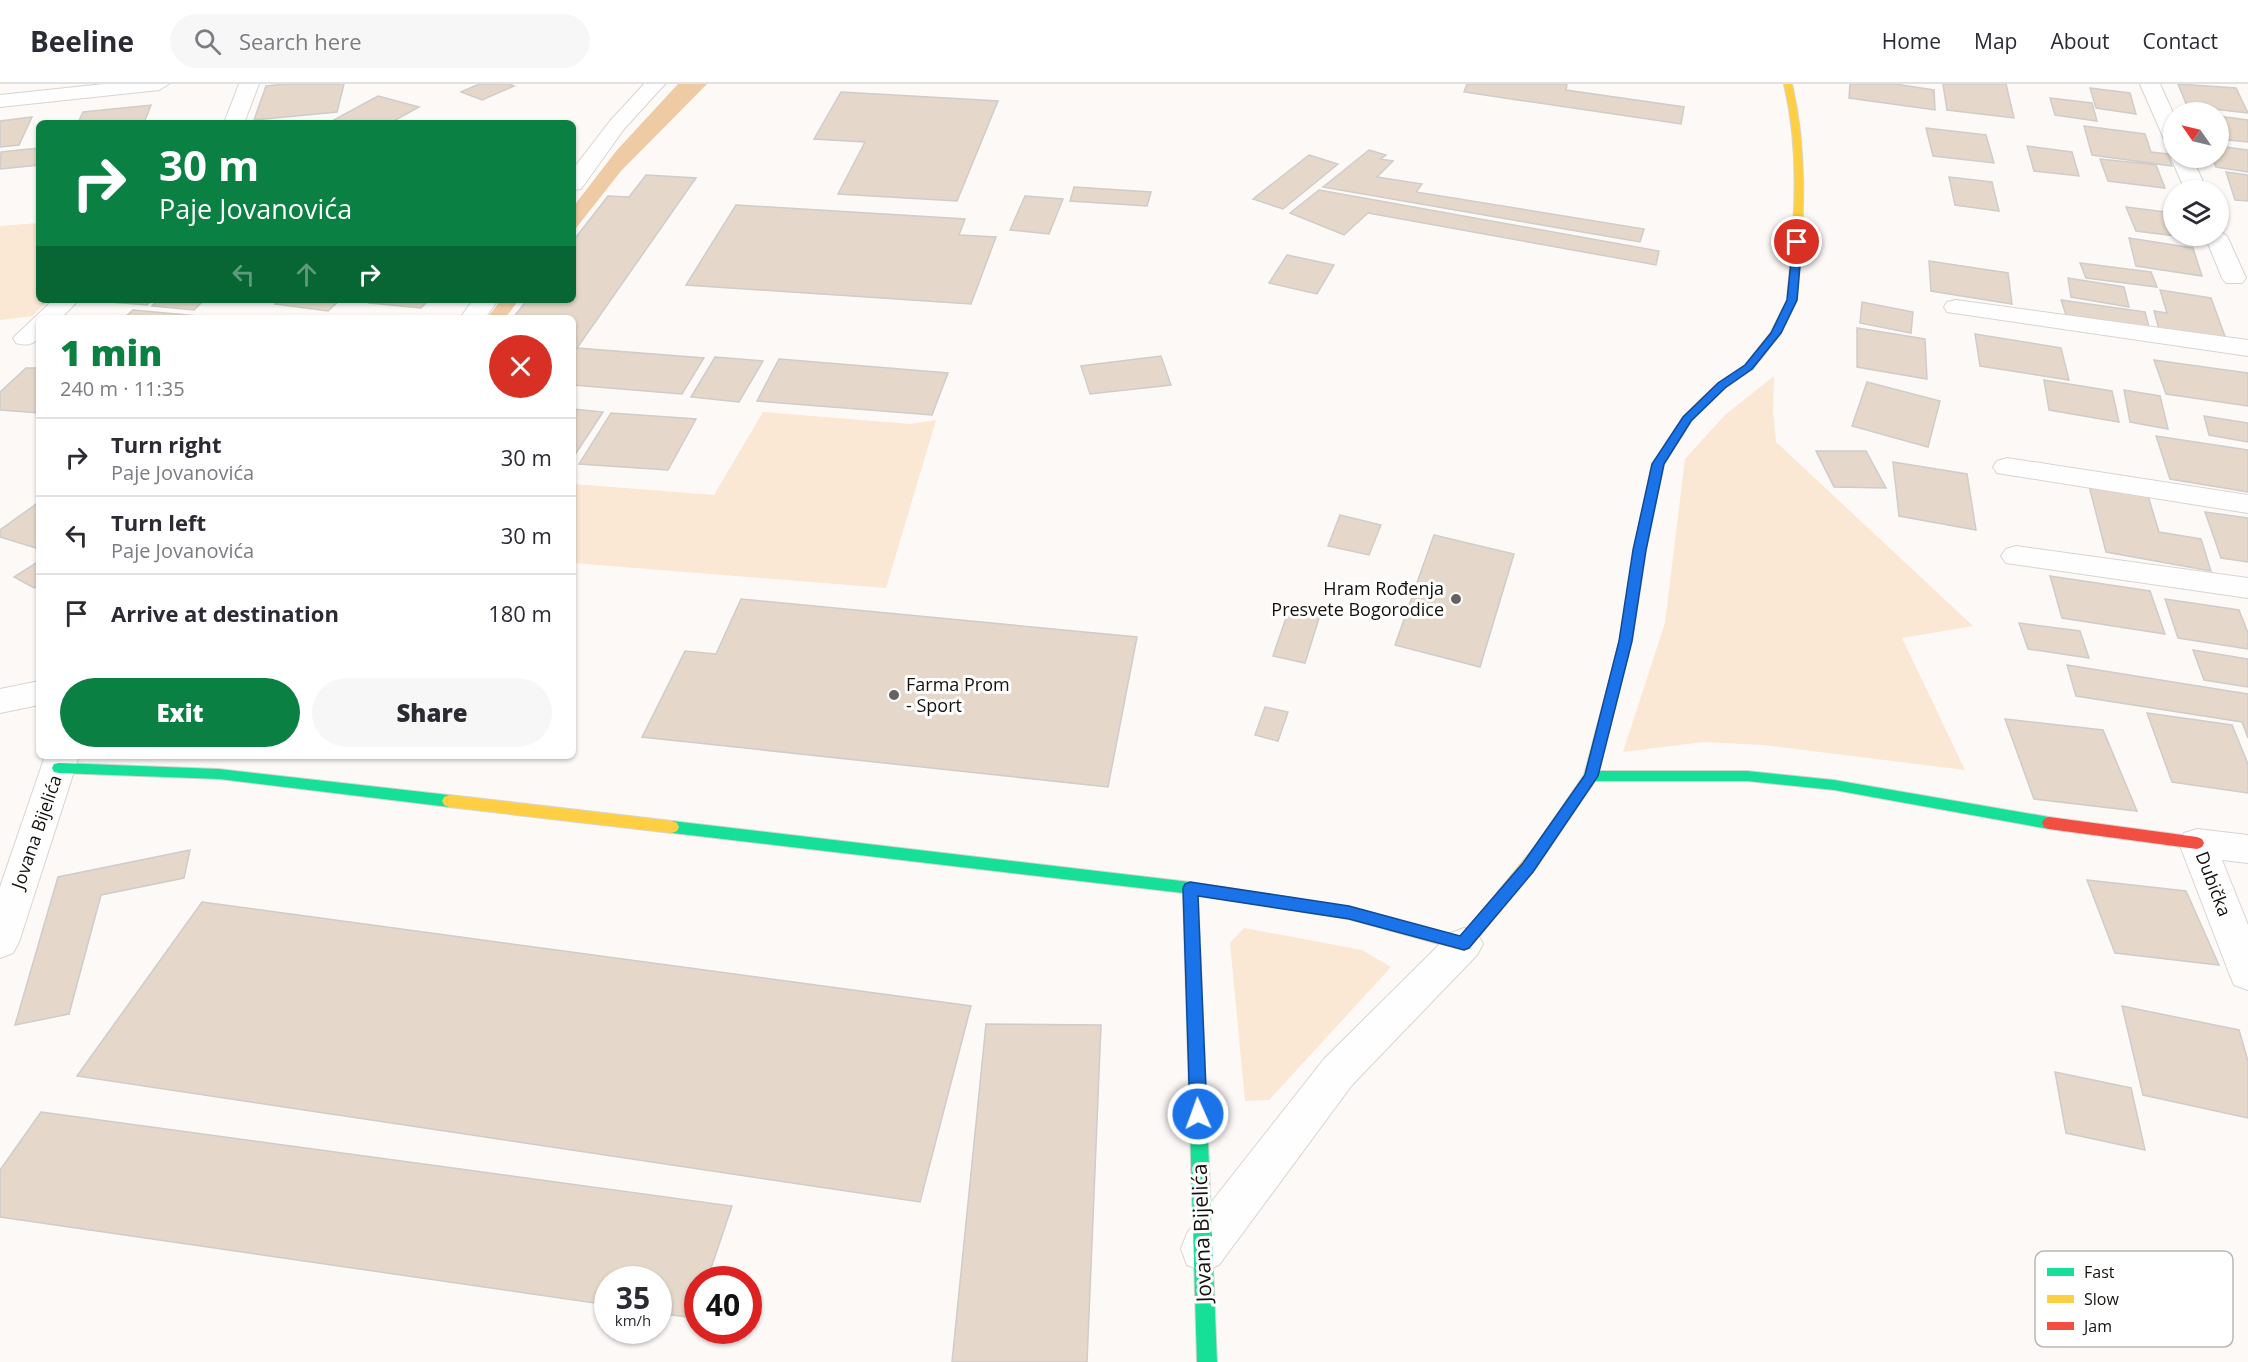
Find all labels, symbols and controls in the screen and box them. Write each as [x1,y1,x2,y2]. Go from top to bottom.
search box [170,14,590,68]
text: Beeline [30,22,134,60]
icon: search [191,25,224,58]
text: Search here [239,26,362,56]
text: Home [1882,27,1941,55]
text: Map [1974,27,2017,55]
text: About [2050,27,2110,55]
text: Contact [2143,27,2218,55]
north arrow [2163,102,2229,168]
map controls [2163,102,2229,246]
text: 30 m [159,136,259,193]
icon: right [60,144,138,222]
button: layers [2163,180,2229,246]
text: Paje Jovanovića [159,190,352,227]
pin [1771,216,1822,267]
icon: arrive [1780,225,1813,258]
icon: left [227,258,260,291]
icon: ahead [290,258,323,291]
icon: right [353,258,386,291]
text: 1 min [60,328,162,377]
button: close [489,335,552,398]
text: 240 m · 11:35 [60,375,185,402]
text: Turn right [111,429,222,459]
icon: right [60,441,93,474]
text: 30 m [501,442,552,472]
text: Paje Jovanovića [111,459,254,486]
text: Turn left [111,507,206,537]
icon: left [60,519,93,552]
text: 30 m [501,520,552,550]
text: Paje Jovanovića [111,537,254,564]
place label: Hram Rođenja Presvete Bogorodice [1271,576,1444,621]
marker: Hram Rođenja Presvete Bogorodice [1449,592,1463,606]
icon: arrive [60,597,93,630]
text: Arrive at destination [111,598,339,628]
text: 180 m [488,598,552,628]
place label: Farma Prom - Sport [906,672,1010,717]
button: Exit [60,678,300,747]
button: Share [312,678,552,747]
marker: Farma Prom - Sport [887,688,901,702]
street label: Jovana Bijelića [5,772,67,894]
street label: Dubička [2191,848,2237,920]
position arrow [1166,1082,1230,1146]
street label: Jovana Bijelića [1185,1163,1217,1305]
legend [2035,1251,2233,1347]
text: Fast [2084,1261,2115,1283]
speed limit sign: 40 [684,1266,762,1344]
text: 35 [616,1277,650,1318]
text: Slow [2084,1288,2119,1310]
text: km/h [615,1310,651,1330]
text: Jam [2082,1315,2112,1337]

